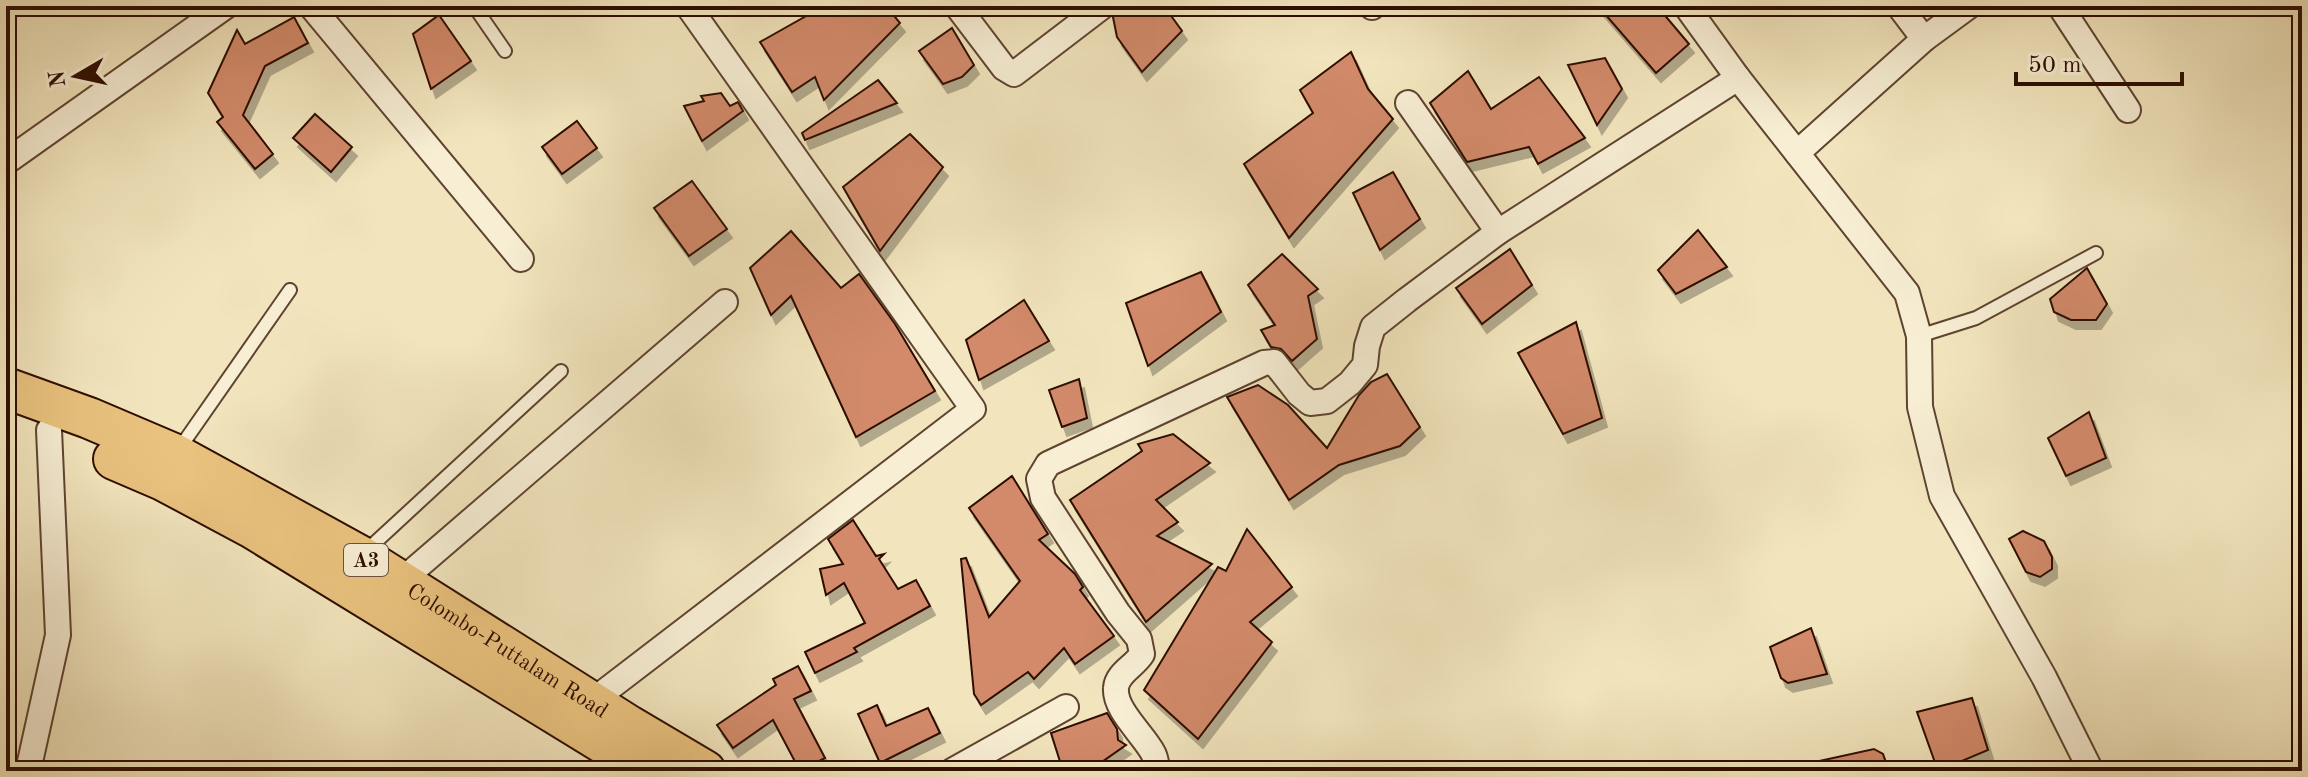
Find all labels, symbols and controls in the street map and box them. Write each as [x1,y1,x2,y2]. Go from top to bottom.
north arrow [36,36,116,116]
scale bar [2016,36,2182,86]
text: 50 m [2028,54,2082,78]
text: N [46,69,70,89]
road number: A3 [344,544,388,576]
street label: Colombo-Puttalam Road [403,580,611,723]

